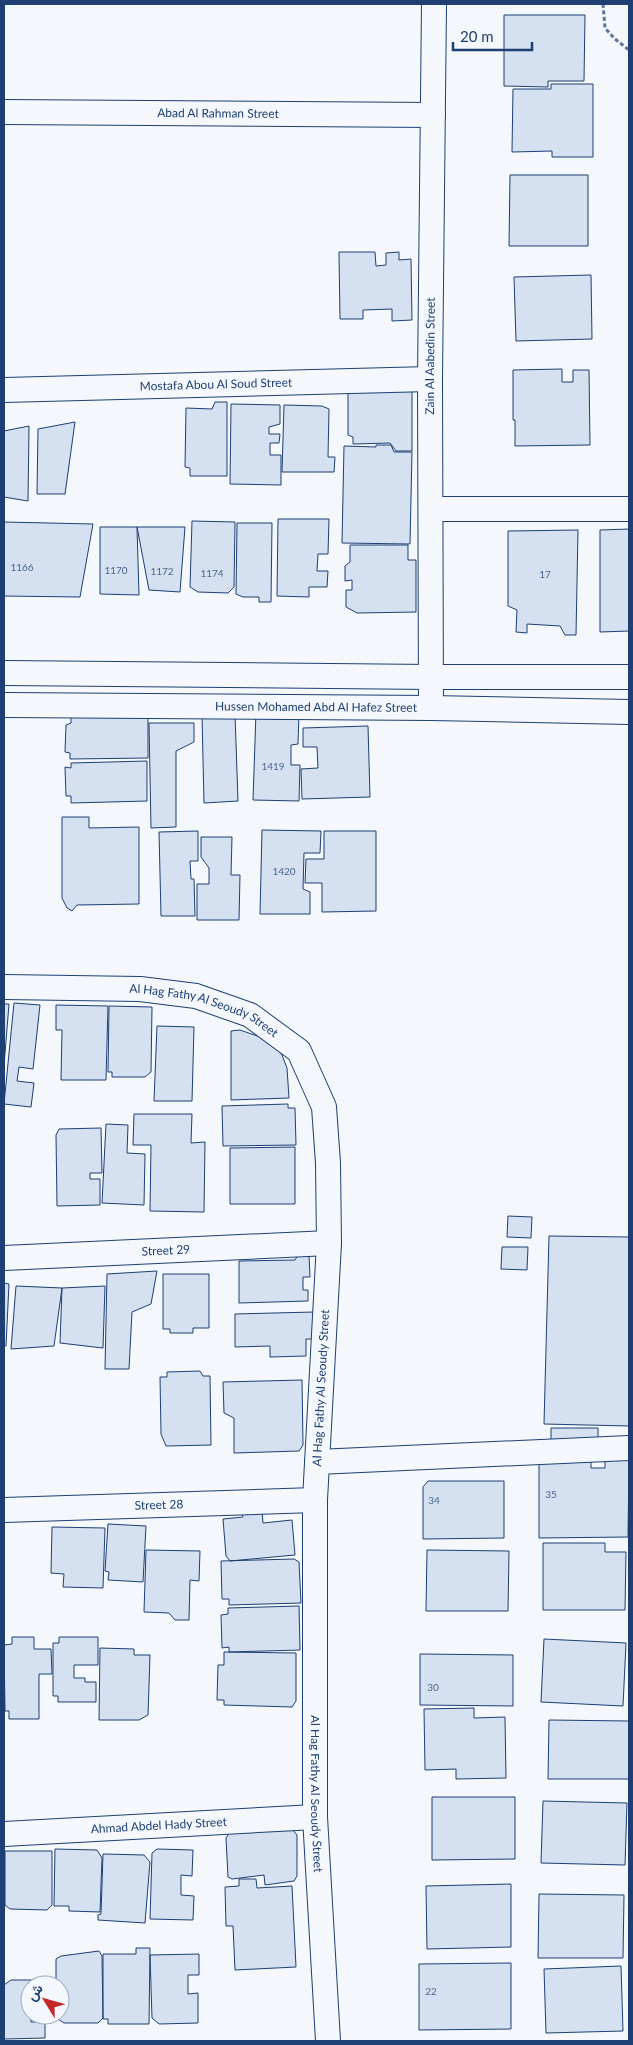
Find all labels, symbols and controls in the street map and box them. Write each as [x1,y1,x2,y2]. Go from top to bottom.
scale bar [453,20,532,52]
text: 20 m [460,27,494,45]
street label: Abad Al Rahman Street [157,105,280,121]
street label: Zain Al Aabedin Street [422,297,438,415]
street label: Mostafa Abou Al Soud Street [139,375,293,393]
house number: 1166 [10,561,34,573]
house number: 1170 [104,564,128,576]
house number: 1172 [150,565,174,577]
house number: 1174 [200,567,224,579]
house number: 17 [539,568,551,580]
street label: Hussen Mohamed Abd Al Hafez Street [215,698,418,715]
house number: 1419 [261,760,285,772]
house number: 1420 [272,865,296,877]
street label: Al Hag Fathy Al Seoudy Street [129,981,282,1041]
street label: Street 29 [141,1241,190,1259]
street label: Al Hag Fathy Al Seoudy Street [309,1308,332,1467]
house number: 35 [545,1488,557,1500]
house number: 34 [428,1494,440,1506]
street label: Street 28 [134,1496,183,1513]
house number: 30 [427,1681,439,1693]
street label: Al Hag Fathy Al Seoudy Street [308,1715,326,1873]
street label: Ahmad Abdel Hady Street [90,1814,228,1836]
north arrow [20,1975,70,2025]
text: ش [22,1980,47,2004]
house number: 22 [425,1985,437,1997]

